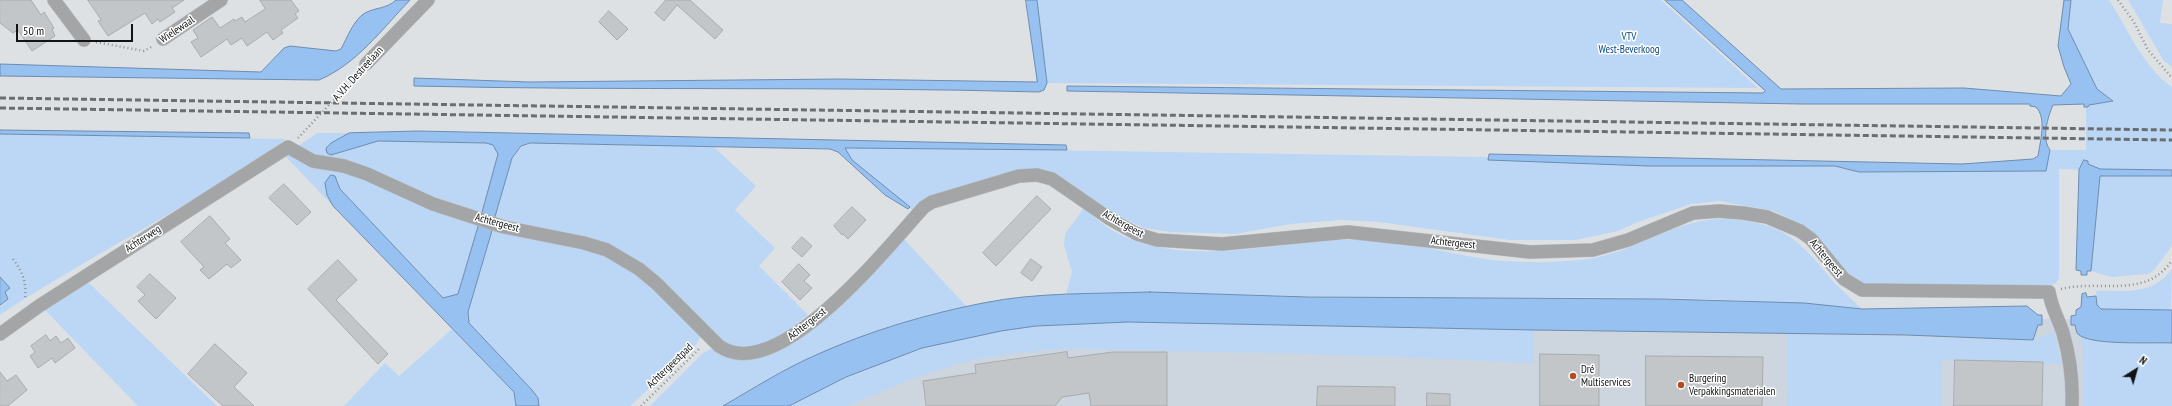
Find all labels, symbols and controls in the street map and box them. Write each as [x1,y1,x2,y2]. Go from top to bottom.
street label: Wielewaal [157,14,197,46]
scale bar [18,16,135,42]
text: 50 m [23,23,44,38]
park label: VTV West-Beverkoog [1598,30,1660,56]
street label: A.V.H. Destreelaan [330,44,386,104]
street label: Achtergeest [1100,207,1146,241]
street label: Achtergeest [474,211,520,235]
street label: Achterweg [123,223,163,255]
street label: Achtergeest [1430,234,1476,252]
street label: Achtergeest [1807,237,1845,279]
street label: Achtergeest [785,305,829,343]
street label: Achtergeestpad [644,341,696,391]
north arrow [2116,350,2156,390]
text: N [2137,353,2150,368]
place label: Dré Multiservices [1581,363,1631,389]
marker: Dré Multiservices [1568,371,1578,381]
place label: Burgering Verpakkingsmaterialen [1689,372,1775,398]
marker: Burgering Verpakkingsmaterialen [1676,380,1686,390]

